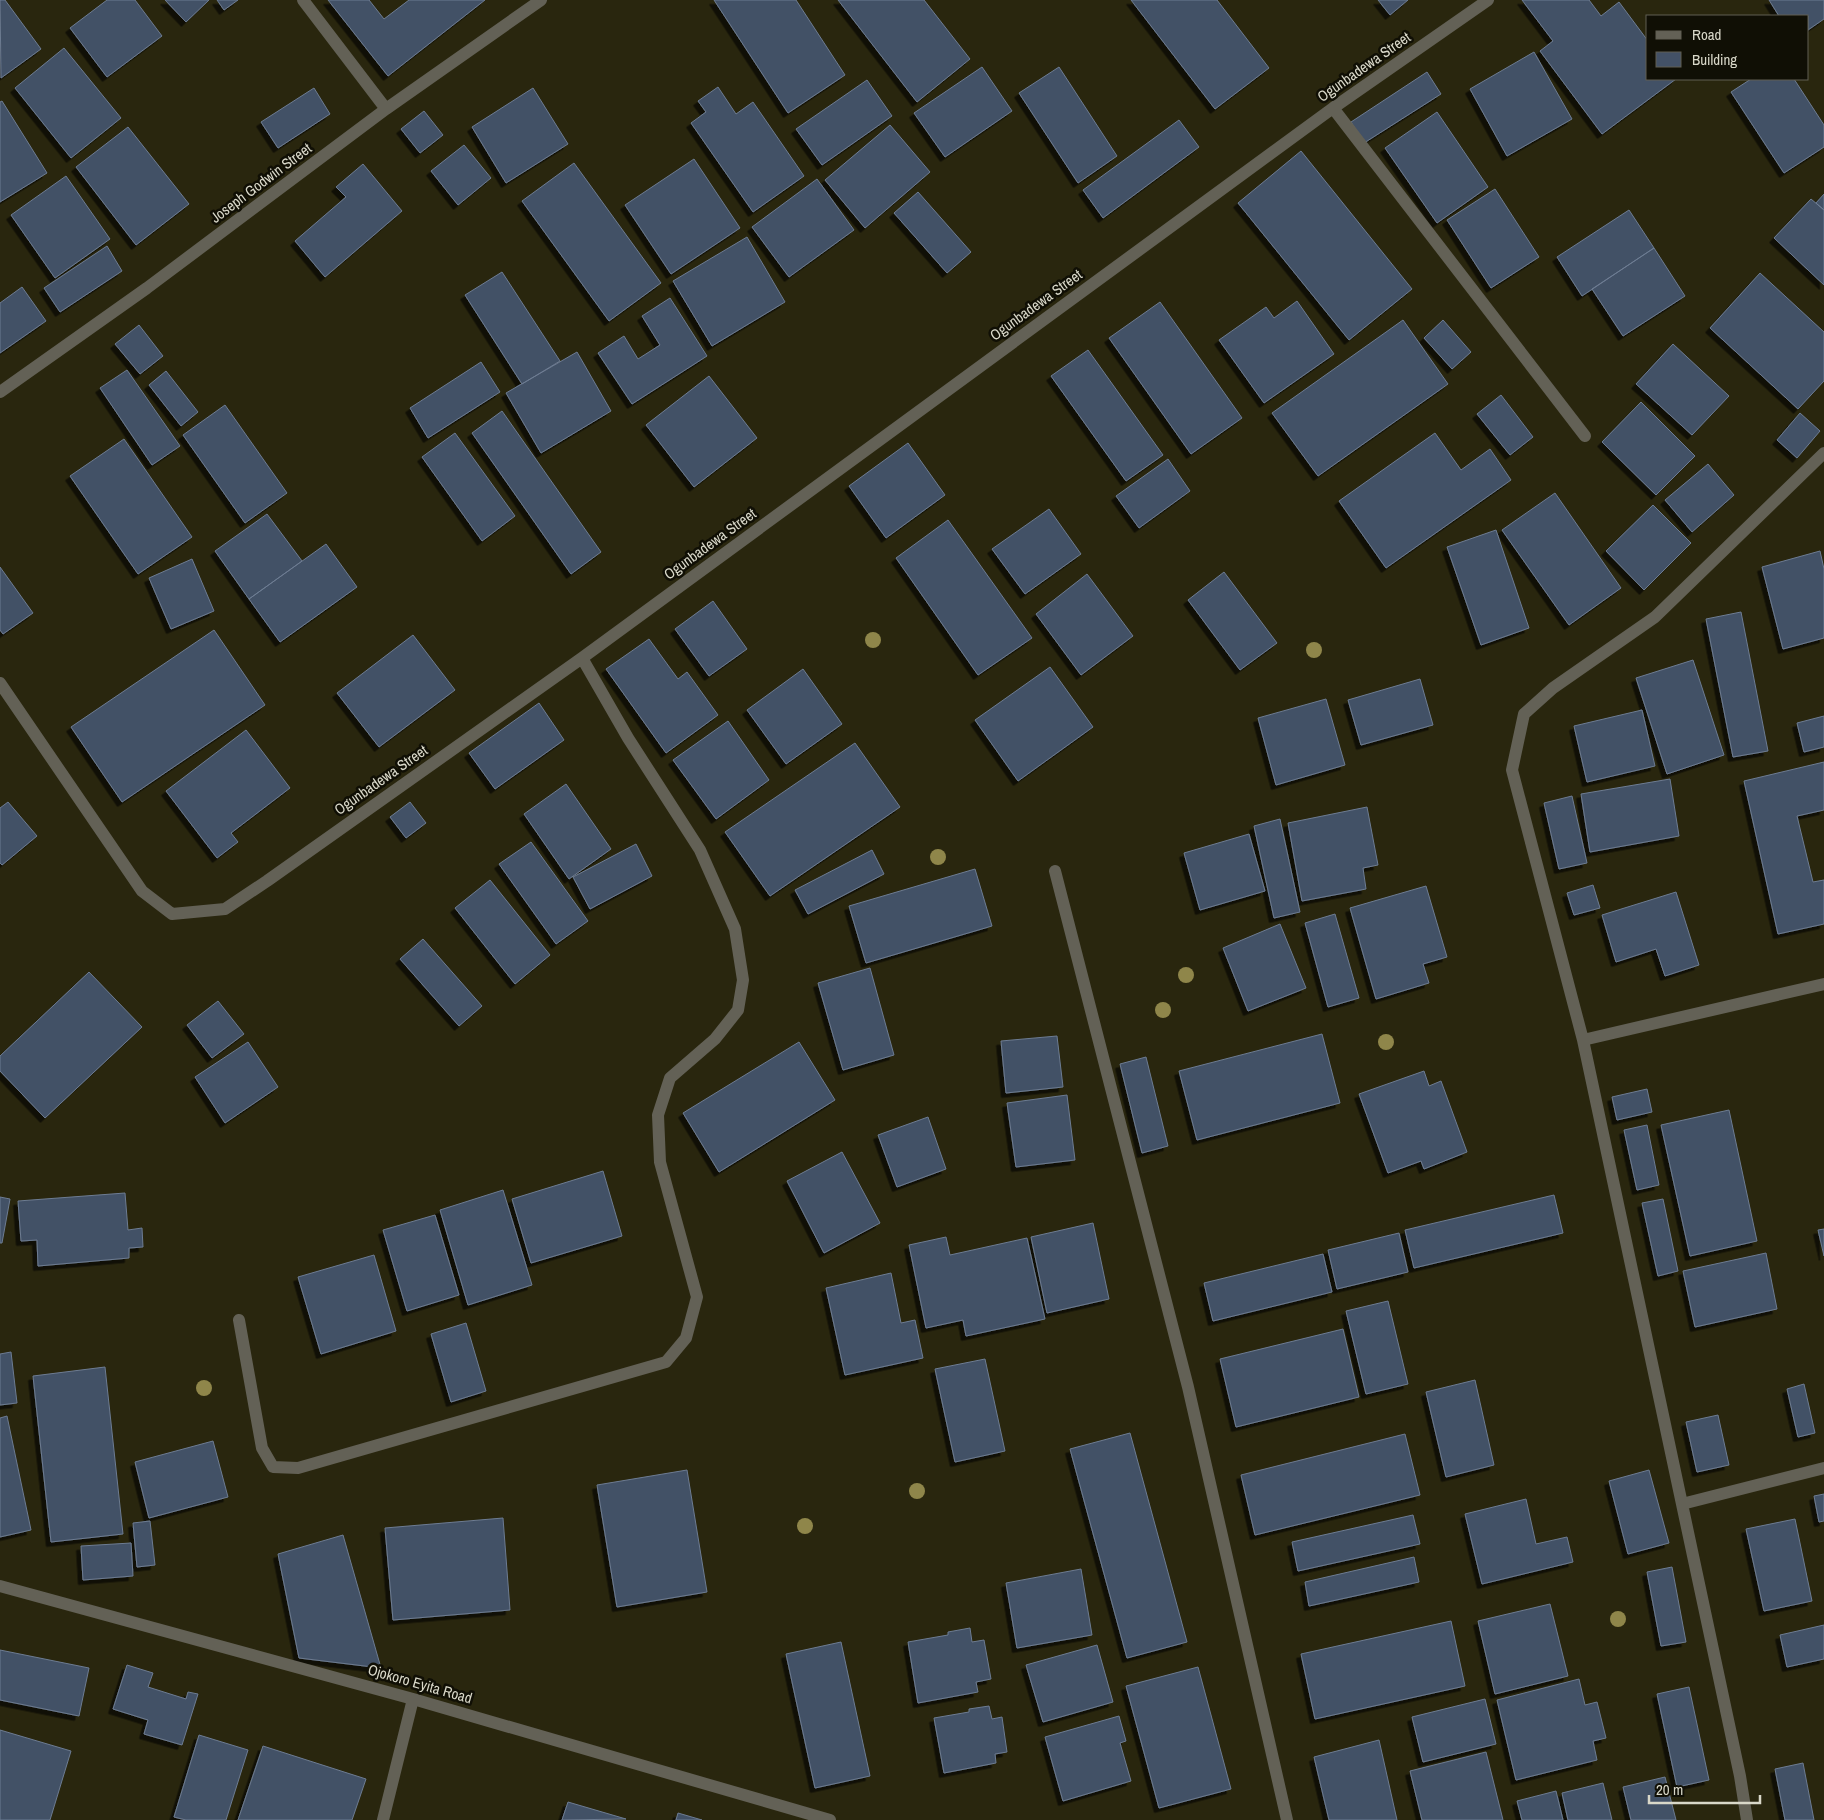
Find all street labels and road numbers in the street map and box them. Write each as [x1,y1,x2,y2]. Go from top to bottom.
street label: Ogunbadewa Street [1313,26,1415,107]
street label: Joseph Godwin Street [206,137,316,228]
street label: Ogunbadewa Street [985,264,1087,345]
street label: Ogunbadewa Street [659,503,761,584]
street label: Ogunbadewa Street [330,739,432,820]
street label: Ojokoro Eyita Road [366,1659,475,1708]

